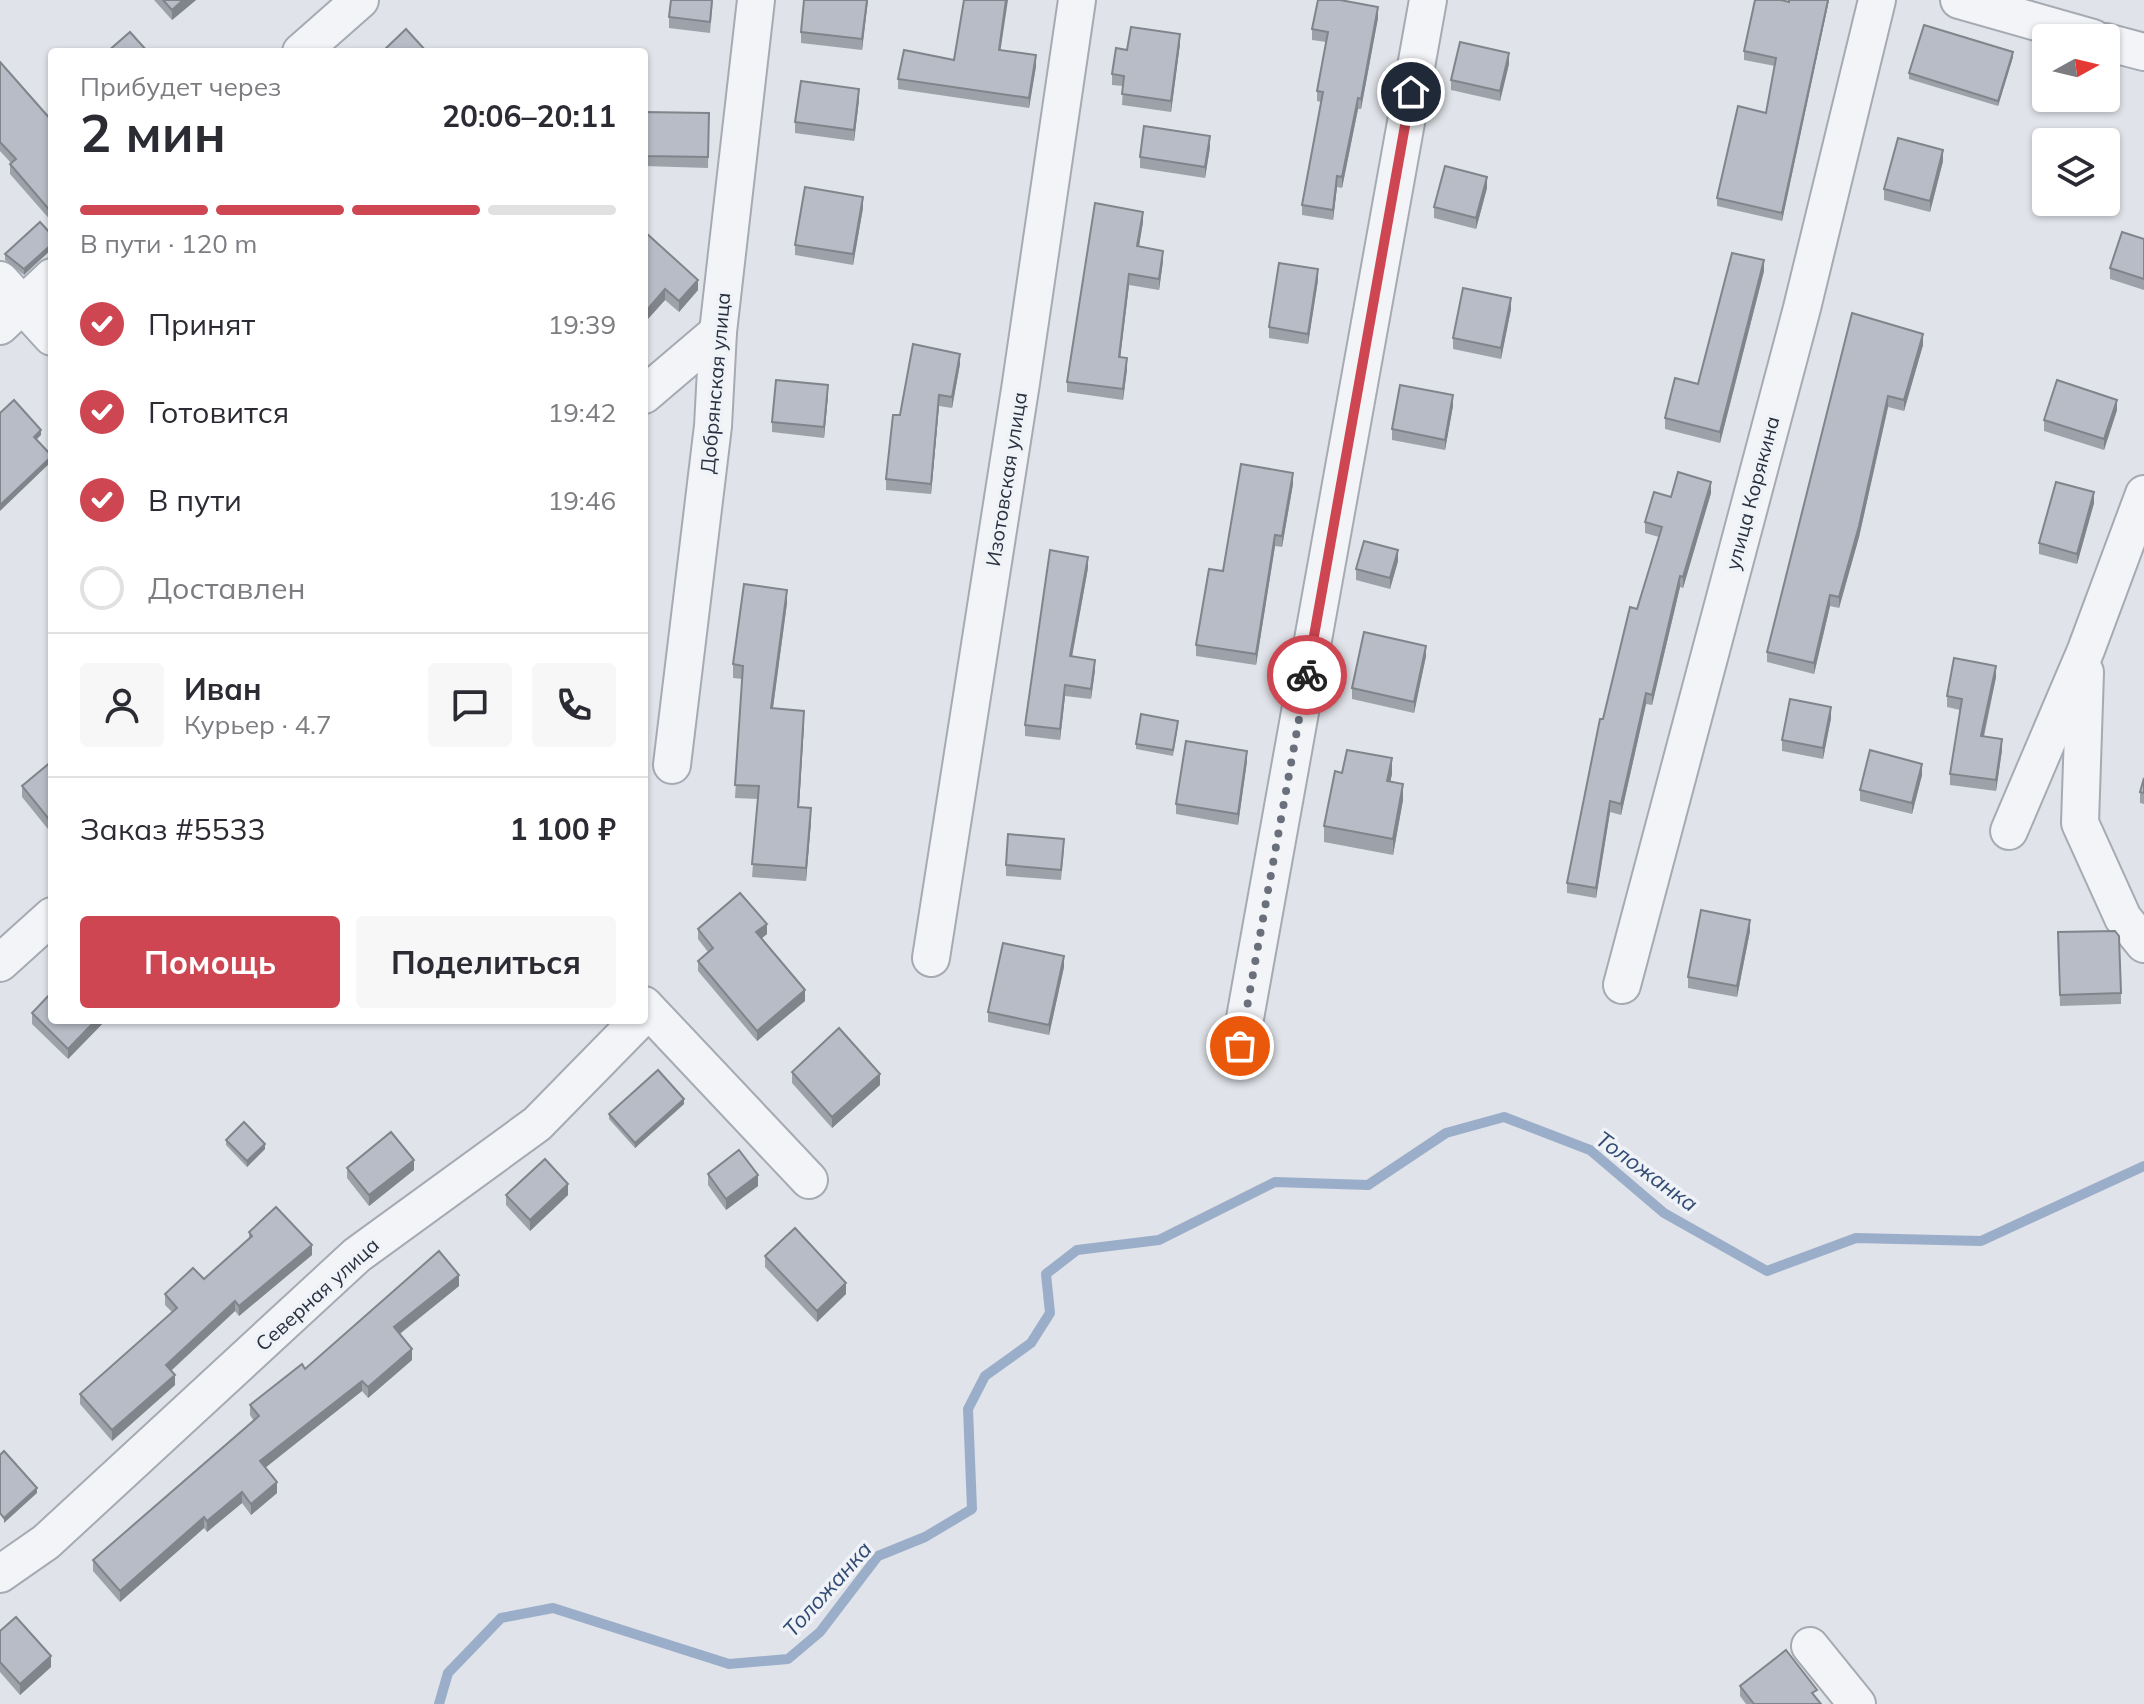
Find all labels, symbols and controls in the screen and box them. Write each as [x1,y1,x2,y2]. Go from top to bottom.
north arrow [2032,24,2120,112]
map controls [2032,24,2120,216]
pin [1377,58,1445,126]
text: Прибудет через [80,70,281,103]
icon: home [1389,70,1433,114]
text: 20:06–20:11 [442,97,616,135]
text: 2 мин [80,100,226,165]
button: layers [2032,128,2120,216]
text: В пути · 120 m [80,227,257,260]
street label: Добрянская улица [695,291,735,475]
icon: check [80,302,124,346]
text: Принят [148,305,255,343]
text: 19:39 [548,308,616,341]
icon: check [80,390,124,434]
street label: Изотовская улица [980,390,1032,568]
text: Готовится [148,393,289,431]
text: 19:42 [548,396,616,429]
street label: улица Корякина [1719,413,1785,573]
icon: check [80,478,124,522]
text: В пути [148,481,242,519]
text: 19:46 [548,484,616,517]
text: Доставлен [148,569,306,607]
courier [1267,635,1347,715]
icon: bike [1285,653,1329,697]
button: person [80,663,164,747]
button: chat [428,663,512,747]
button: phone [532,663,616,747]
text: Иван [184,670,262,708]
text: Курьер · 4.7 [184,708,332,741]
text: Заказ #5533 [80,810,265,848]
text: 1 100 ₽ [510,810,616,848]
button: Помощь [80,916,340,1008]
button: Поделиться [356,916,616,1008]
pin [1206,1012,1274,1080]
icon: bag [1218,1024,1262,1068]
water label: Толожанка [1590,1125,1704,1217]
street label: Северная улица [250,1232,384,1356]
water label: Толожанка [777,1535,877,1643]

